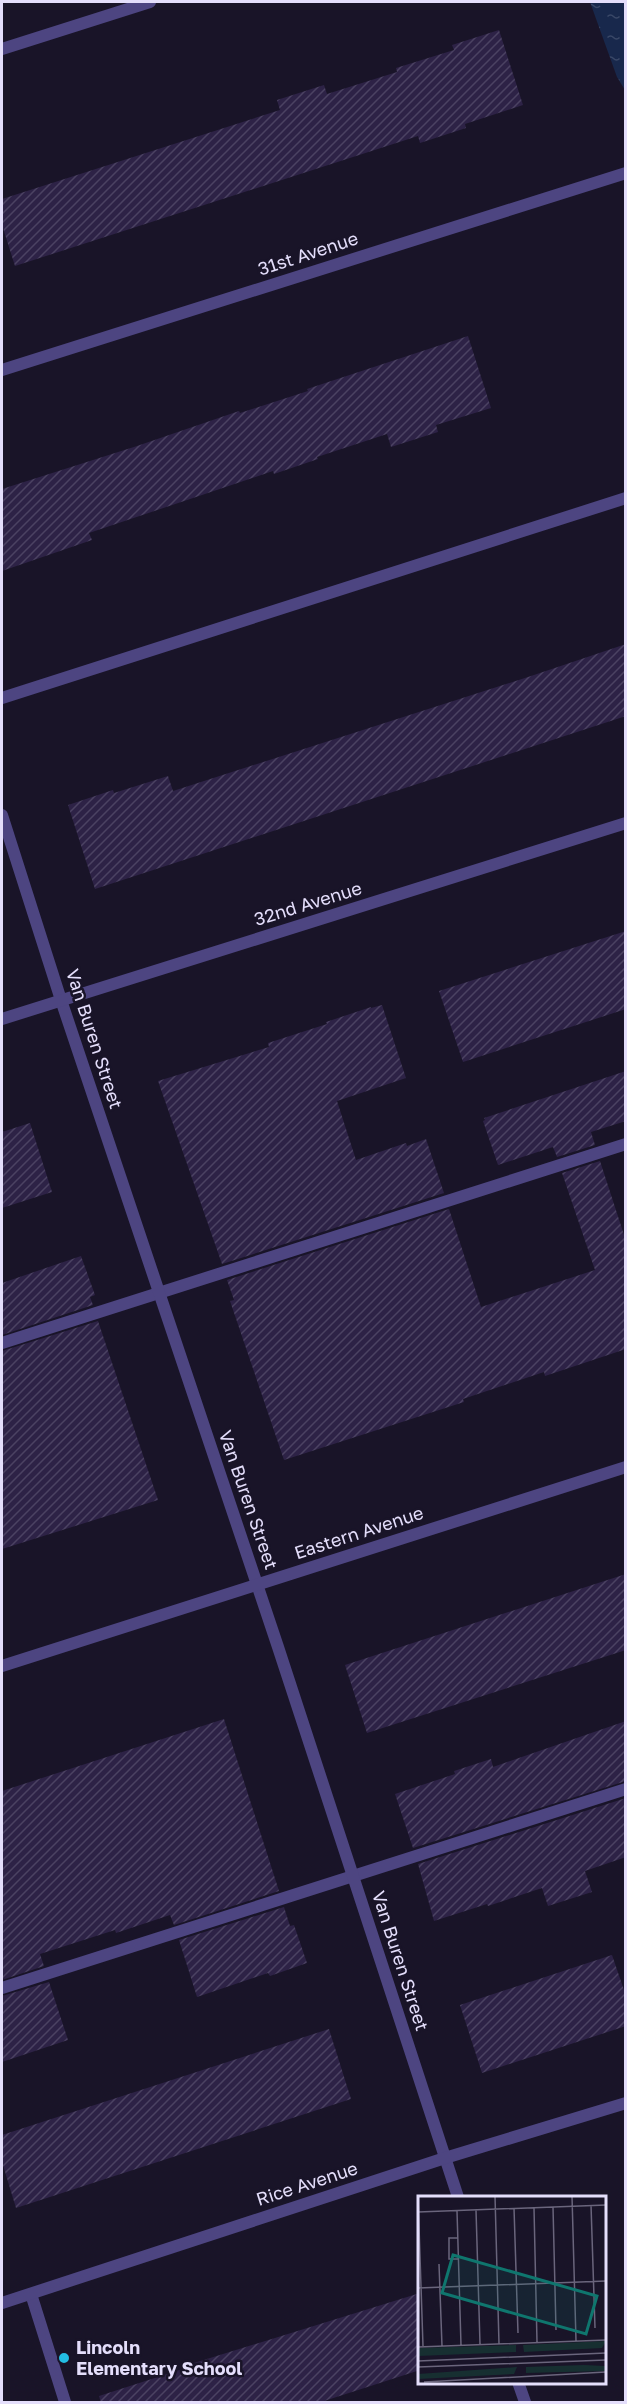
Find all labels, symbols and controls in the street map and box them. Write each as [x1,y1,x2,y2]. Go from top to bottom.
street label: 31st Avenue [255,227,361,280]
street label: 32nd Avenue [251,876,364,930]
street label: Van Buren Street [62,966,128,1111]
street label: Van Buren Street [215,1427,283,1572]
street label: Eastern Avenue [291,1501,426,1563]
street label: Van Buren Street [368,1888,434,2033]
street label: Rice Avenue [253,2156,360,2210]
inset map [418,2196,606,2383]
place label: Lincoln Elementary School [76,2336,242,2379]
marker: Lincoln Elementary School [57,2351,71,2365]

